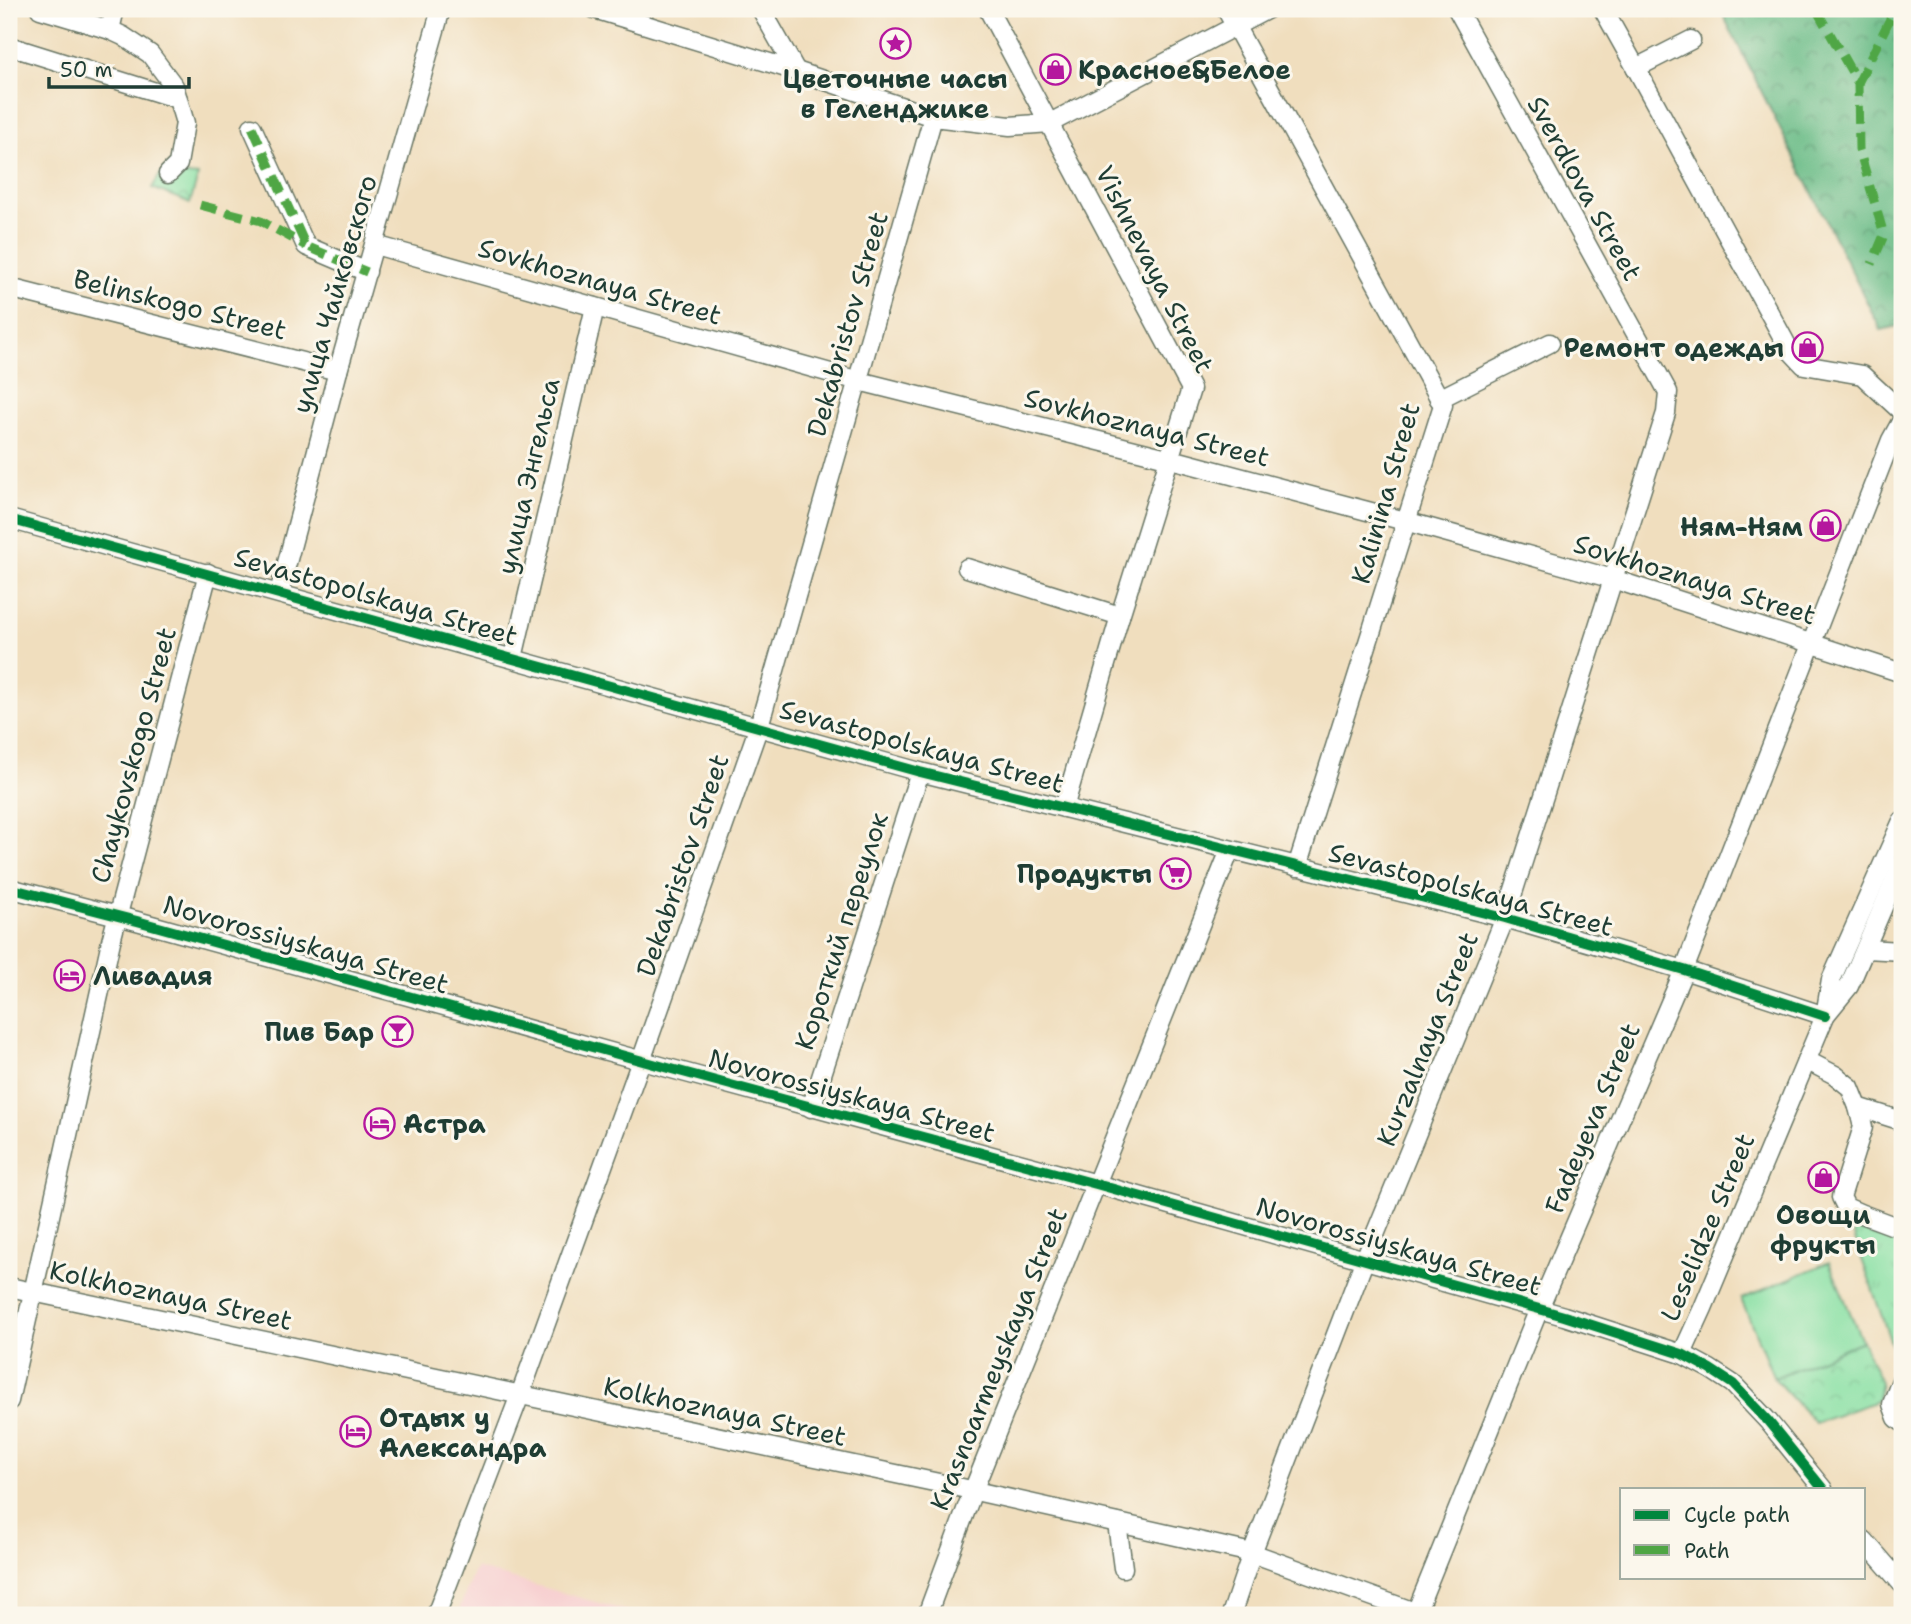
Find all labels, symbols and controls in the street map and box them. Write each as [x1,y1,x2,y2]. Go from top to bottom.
place icon: Цветочные часы в Геленджике [878,26,912,60]
scale bar [49,46,189,90]
shop icon: Красное&Белое [1038,52,1072,86]
place label: Красное&Белое [1078,52,1291,87]
text: 50 m [60,56,113,84]
place label: Цветочные часы в Геленджике [783,61,1007,126]
street label: Sverdlova Street [1520,89,1650,287]
street label: Vishnevaya Street [1088,159,1222,379]
street label: улица Чайковского [283,171,385,417]
street label: Dekabristov Street [798,207,896,441]
street label: Sovkhoznaya Street [474,230,726,332]
street label: Belinskogo Street [70,261,290,347]
place label: Ремонт одежды [1564,330,1784,365]
shop icon: Ремонт одежды [1790,330,1824,364]
street label: улица Энгельса [488,374,568,578]
street label: Sovkhoznaya Street [1021,380,1273,474]
street label: Kalinina Street [1342,398,1428,588]
place label: Ням-Ням [1680,509,1803,544]
shop icon: Ням-Ням [1809,509,1843,543]
street label: Sovkhoznaya Street [1570,526,1820,632]
street label: Sevastopolskaya Street [230,539,522,653]
street label: Chaykovskogo Street [82,623,184,887]
street label: Sevastopolskaya Street [776,691,1068,801]
street label: Dekabristov Street [628,749,736,981]
street label: Короткий переулок [786,808,896,1054]
street label: Sevastopolskaya Street [1325,834,1617,944]
place label: Продукты [1017,856,1152,891]
supermarket icon: Продукты [1158,856,1192,890]
street label: Novorossiyskaya Street [159,886,453,1002]
street label: Kurzalnaya Street [1368,927,1486,1151]
hotel icon: Ливадия [53,958,87,992]
place label: Ливадия [93,958,213,993]
place label: Пив Бар [264,1014,374,1049]
bar icon: Пив Бар [380,1014,414,1048]
street label: Fadeyeva Street [1536,1017,1648,1219]
street label: Novorossiyskaya Street [705,1040,999,1150]
hotel icon: Астра [363,1106,397,1140]
place label: Астра [403,1106,486,1141]
street label: Leselidze Street [1652,1128,1762,1326]
shop icon: Овощи фрукты [1806,1161,1840,1195]
street label: Novorossiyskaya Street [1252,1188,1546,1304]
place label: Овощи фрукты [1770,1197,1876,1262]
street label: Krasnoarmeyskaya Street [921,1202,1075,1516]
street label: Kolkhoznaya Street [46,1252,296,1338]
street label: Kolkhoznaya Street [600,1368,850,1454]
place label: Отдых у Александра [379,1400,547,1465]
hotel icon: Отдых у Александра [339,1415,373,1449]
legend [1620,1488,1866,1578]
text: Cycle path [1684,1501,1790,1529]
text: Path [1684,1537,1730,1565]

